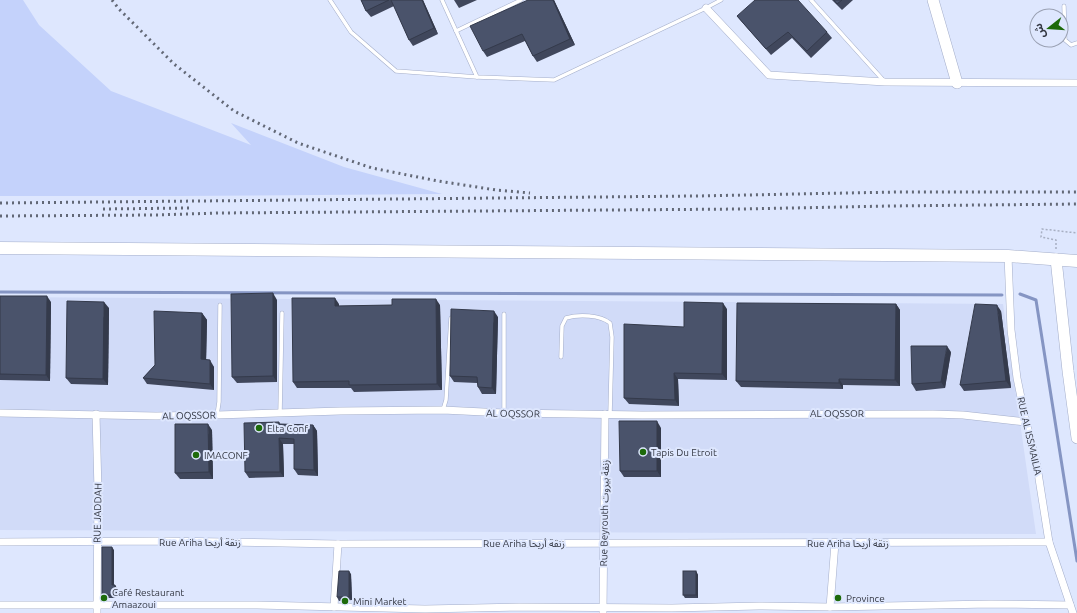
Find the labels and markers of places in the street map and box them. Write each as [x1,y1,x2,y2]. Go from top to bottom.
marker: Elta Conf [254,423,264,433]
place label: Elta Conf [267,423,308,434]
marker: Tapis Du Etroit [638,447,648,457]
place label: Tapis Du Etroit [651,447,717,458]
marker: IMACONF [191,450,201,460]
place label: IMACONF [204,450,248,461]
place label: Café Restaurant Amaazoui [112,587,184,610]
marker: Café Restaurant Amaazoui [99,593,109,603]
marker: Province [833,593,843,603]
place label: Province [846,593,885,604]
marker: Mini Market [340,596,350,606]
place label: Mini Market [353,596,407,607]

